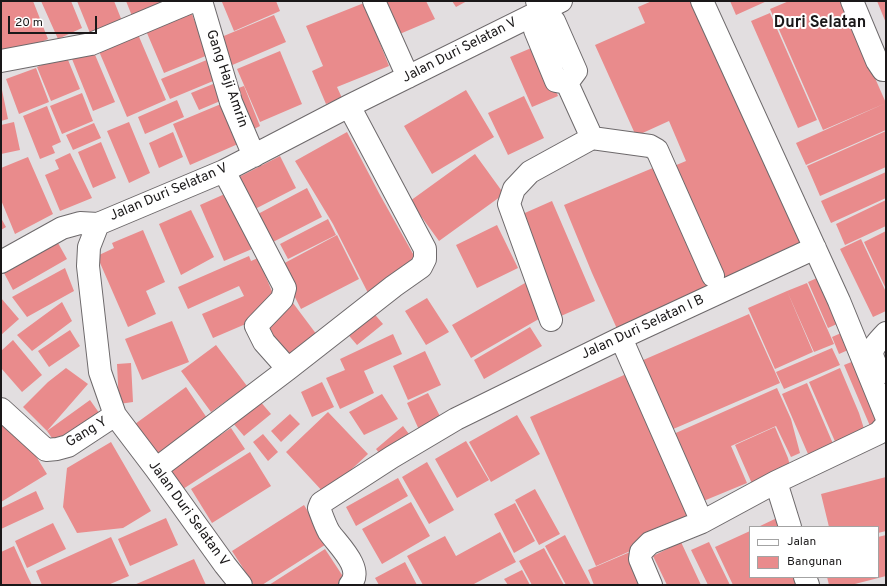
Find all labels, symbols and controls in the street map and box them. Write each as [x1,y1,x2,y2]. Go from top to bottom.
scale bar [10,8,99,34]
district label: Duri Selatan [774,14,866,34]
text: 20 m [15,15,43,31]
street label: Jalan Duri Selatan V [400,15,520,87]
street label: Gang Haji Amrin [201,28,251,130]
street label: Jalan Duri Selatan V [107,161,231,225]
street label: Jalan Duri Selatan I B [579,292,707,364]
street label: Gang Y [63,414,111,452]
street label: Jalan Duri Selatan V [144,458,232,570]
legend [749,526,879,578]
text: Jalan [787,534,816,550]
text: Bangunan [787,554,842,570]

